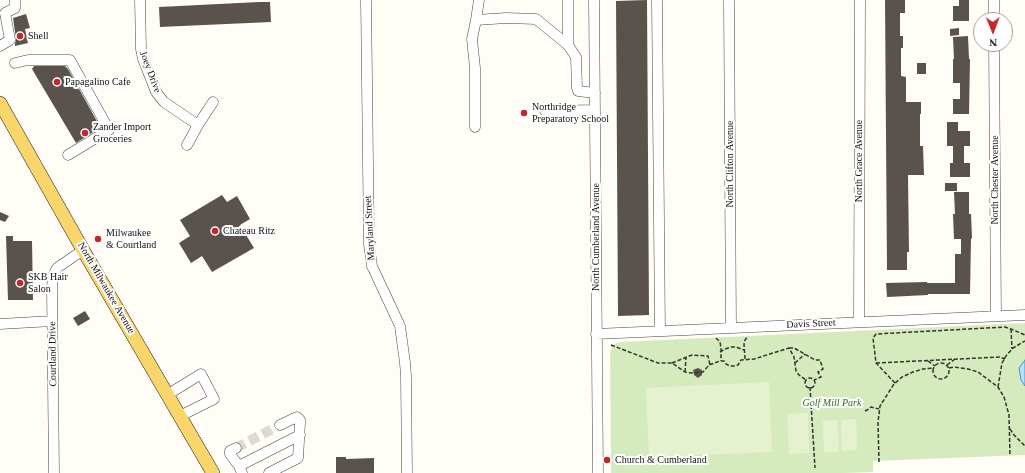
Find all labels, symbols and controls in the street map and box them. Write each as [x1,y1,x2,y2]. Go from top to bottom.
north arrow [973,12,1013,52]
place label: Shell [28,30,49,42]
marker: Shell [15,31,25,41]
text: N [989,37,997,49]
street label: Joey Drive [137,49,163,95]
place label: Papagalino Cafe [65,76,131,88]
marker: Papagalino Cafe [52,77,62,87]
place label: Northridge Preparatory School [532,101,609,124]
marker: Northridge Preparatory School [519,108,529,118]
street label: North Clifton Avenue [724,120,736,208]
street label: North Grace Avenue [853,120,865,202]
place label: Zander Import Groceries [93,121,151,144]
marker: Zander Import Groceries [80,128,90,138]
street label: North Chester Avenue [989,135,1001,225]
street label: North Cumberland Avenue [590,183,602,291]
street label: Maryland Street [362,195,378,261]
place label: Chateau Ritz [223,225,275,237]
marker: Chateau Ritz [210,226,220,236]
place label: Milwaukee & Courtland [106,227,156,250]
marker: Milwaukee & Courtland [93,234,103,244]
street label: North Milwaukee Avenue [75,240,137,336]
place label: SKB Hair Salon [28,271,68,294]
marker: SKB Hair Salon [15,278,25,288]
street label: Davis Street [786,317,836,331]
street label: Courtland Drive [46,321,60,387]
park label: Golf Mill Park [803,397,861,409]
place label: Church & Cumberland [615,454,707,466]
marker: Church & Cumberland [602,455,612,465]

